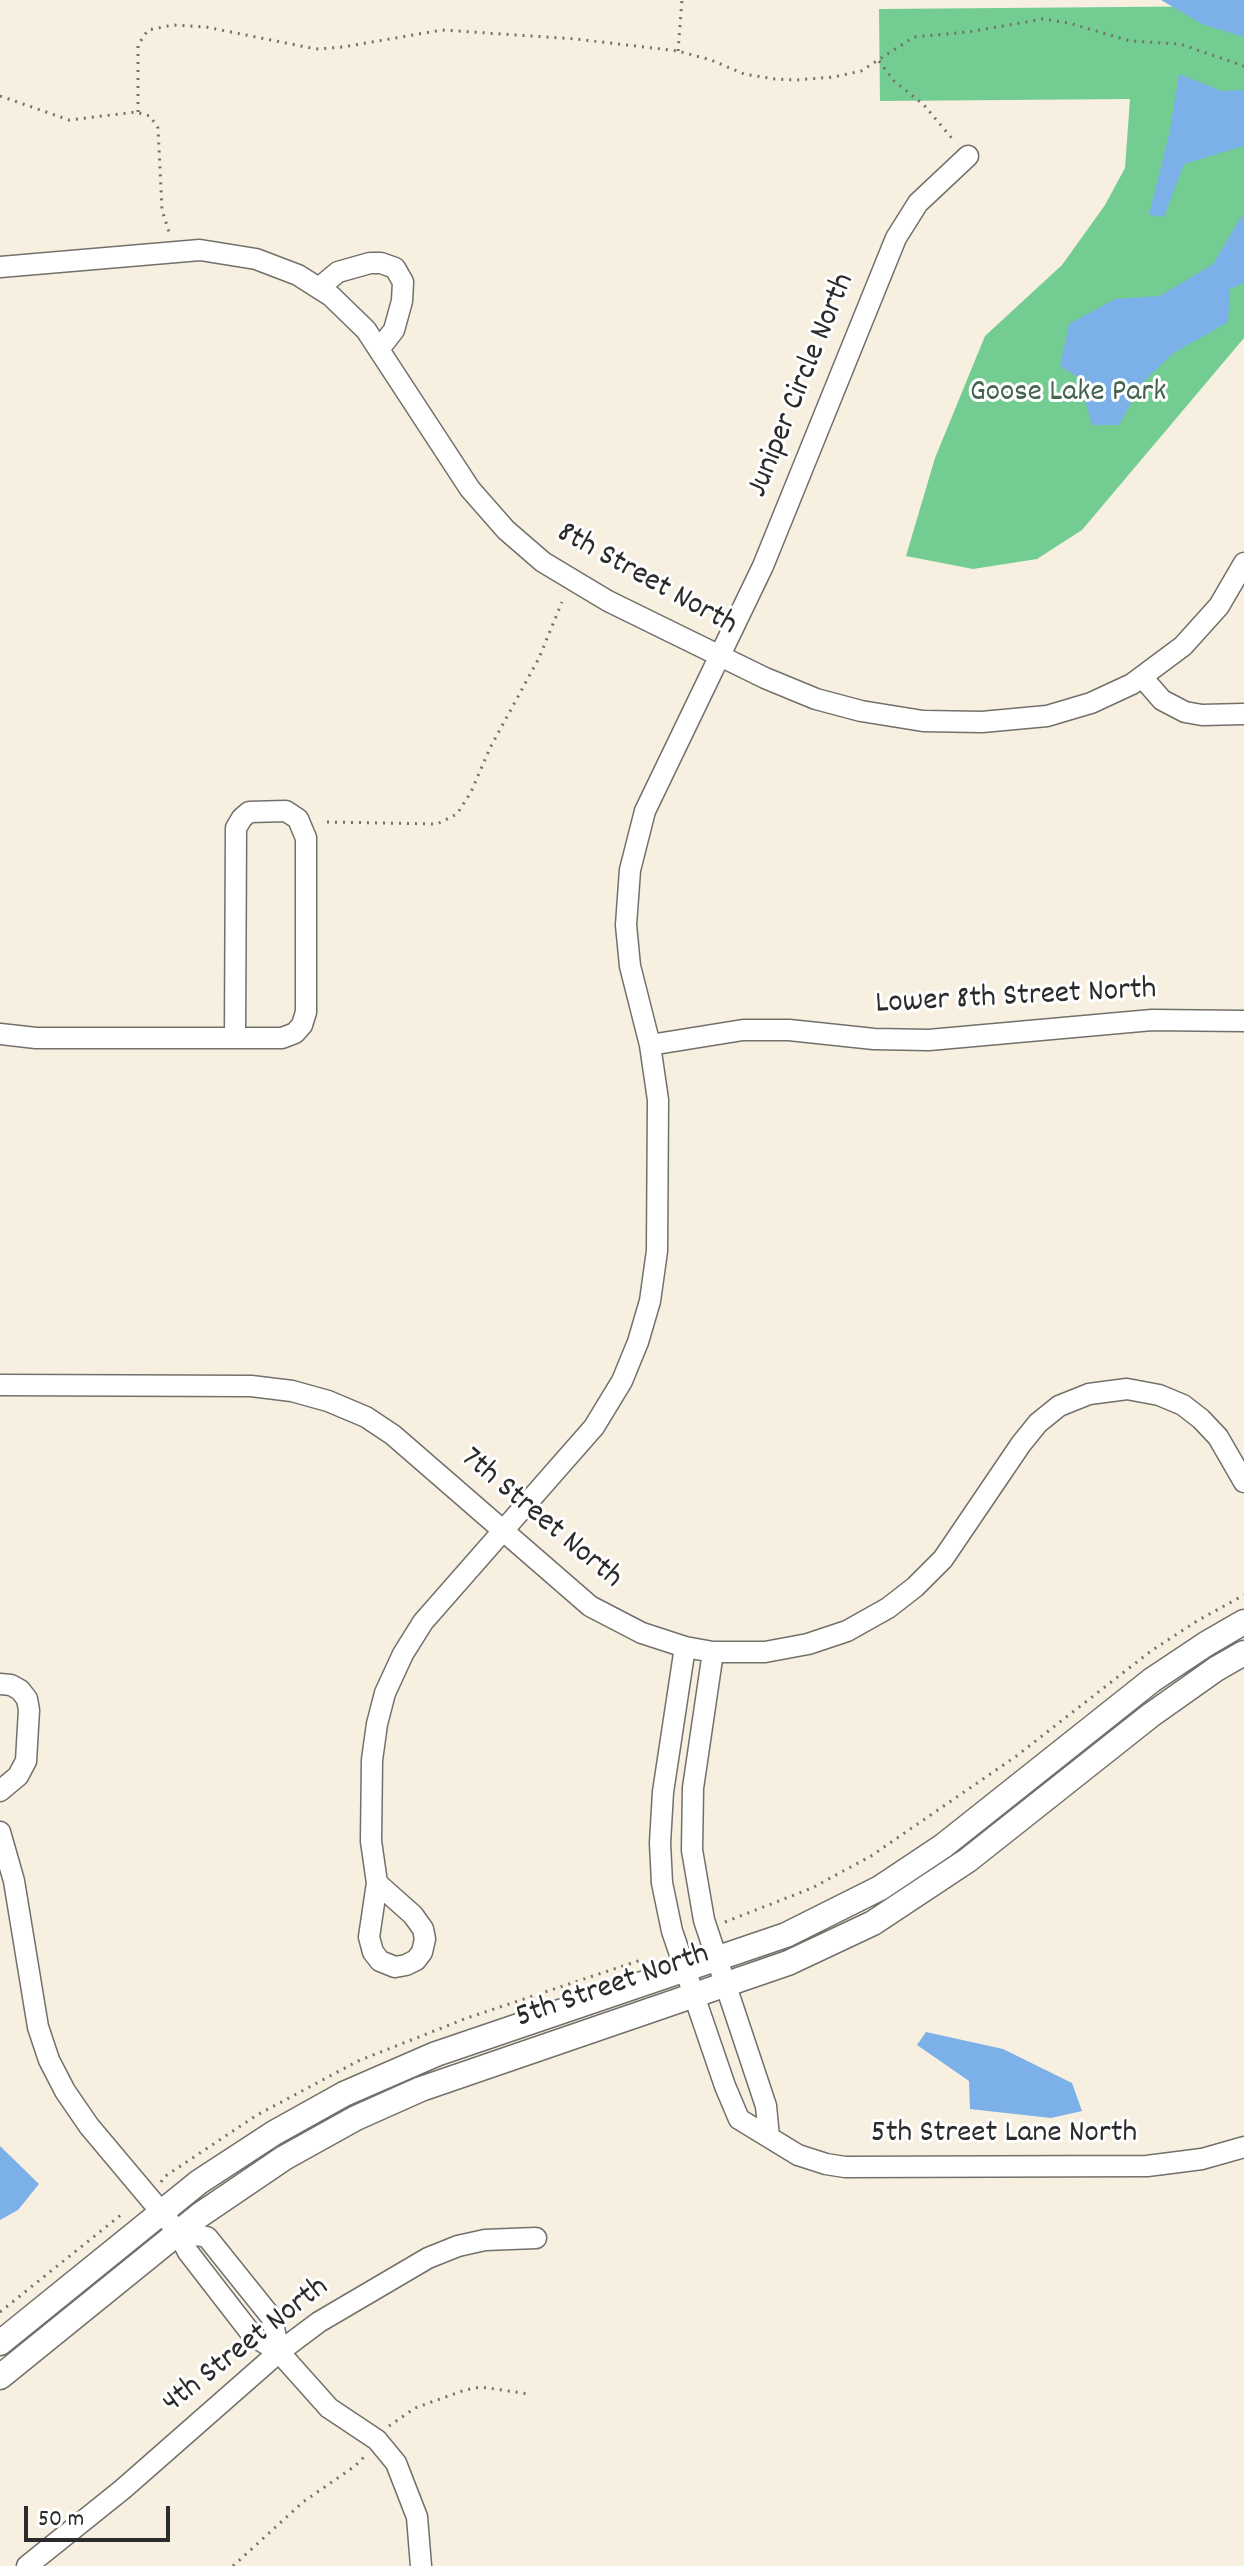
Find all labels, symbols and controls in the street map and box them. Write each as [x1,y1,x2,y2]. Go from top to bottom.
street label: Juniper Circle North [741,269,865,503]
park label: Goose Lake Park [970,376,1166,414]
street label: 8th Street North [549,516,743,646]
street label: Lower 8th Street North [875,972,1157,1026]
street label: 7th Street North [451,1441,629,1599]
street label: 5th Street North [511,1937,715,2039]
street label: 5th Street Lane North [871,2117,1137,2155]
street label: 4th Street North [156,2270,338,2424]
scale bar [28,2490,174,2540]
text: 50 m [38,2503,84,2537]

